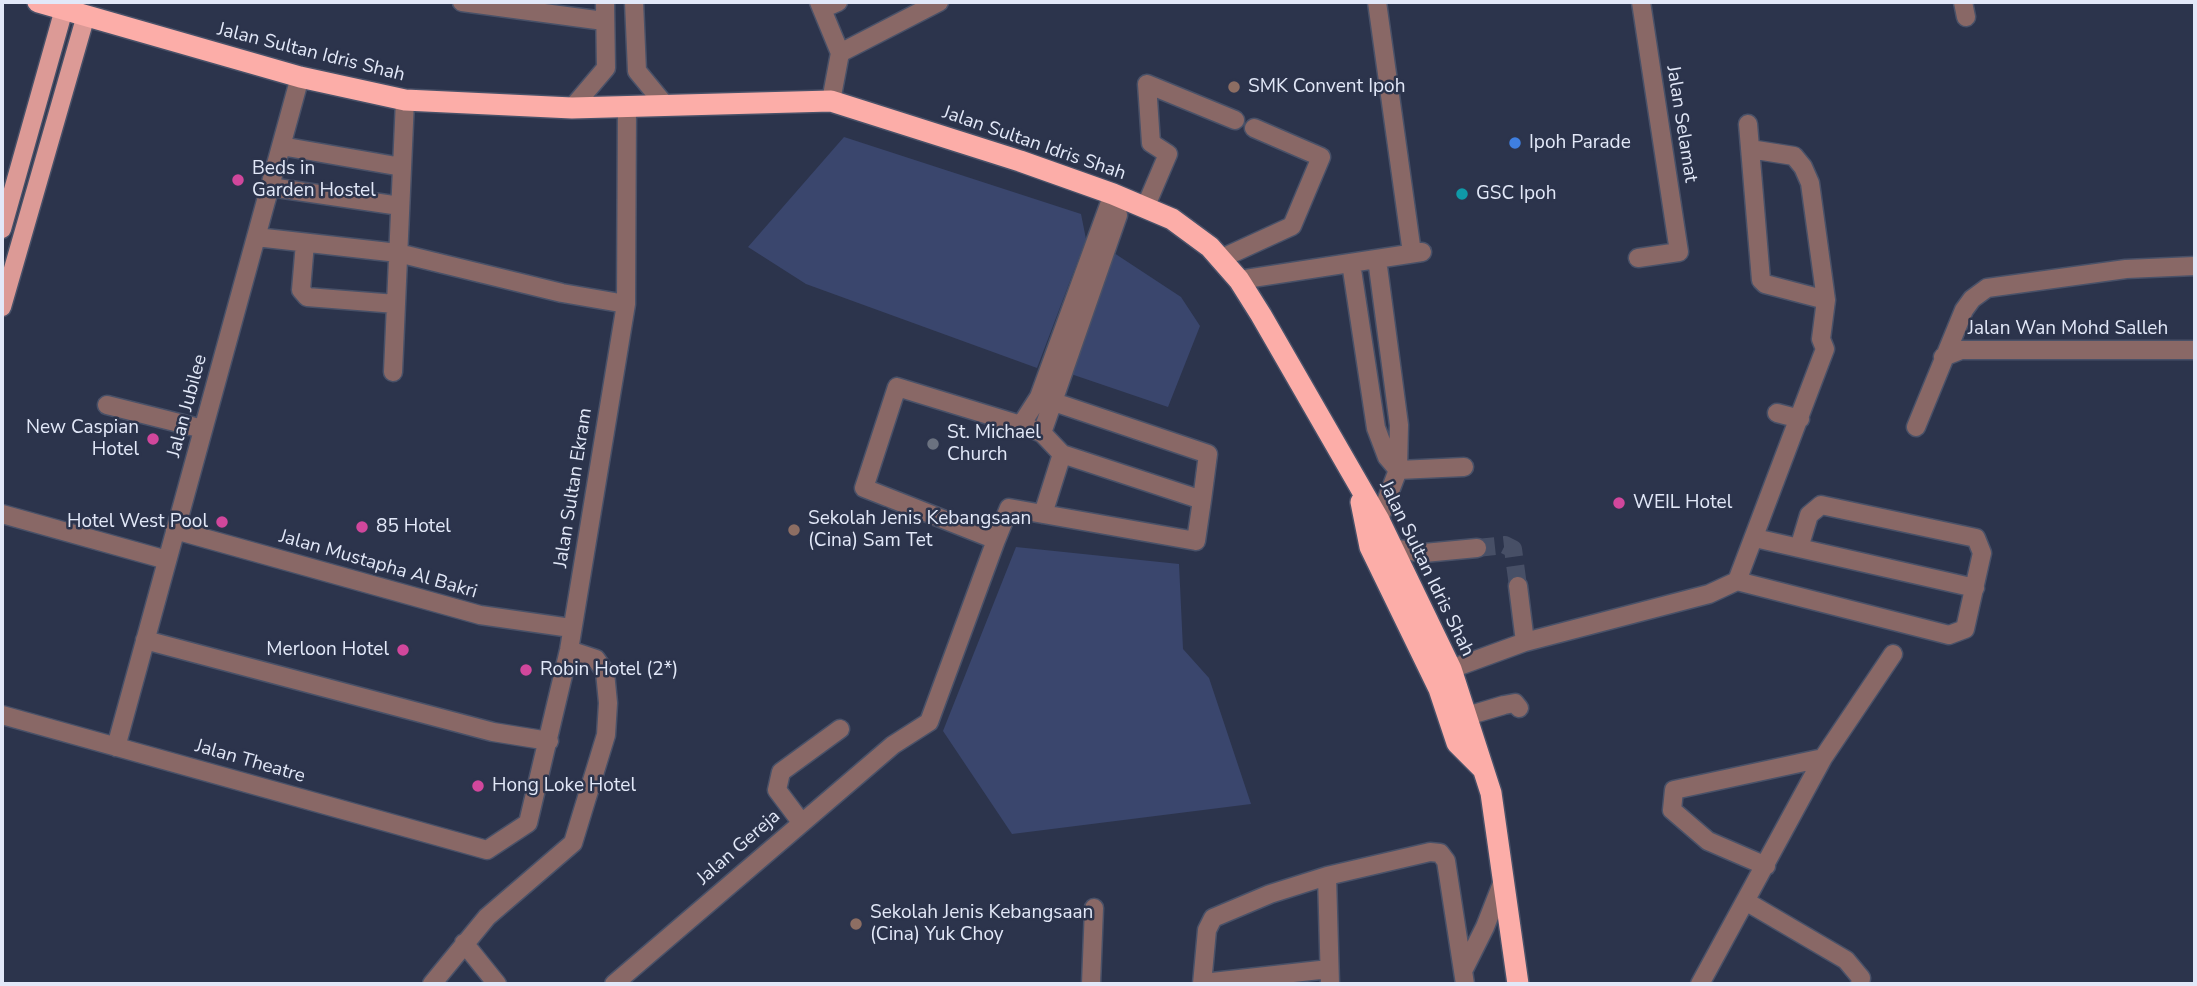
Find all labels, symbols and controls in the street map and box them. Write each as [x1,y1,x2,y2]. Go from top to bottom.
street label: Jalan Sultan Idris Shah [215,19,407,87]
street label: Jalan Selamat [1661,64,1701,184]
place label: SMK Convent Ipoh [1248,76,1405,98]
marker: SMK Convent Ipoh [1226,79,1242,95]
street label: Jalan Sultan Idris Shah [939,102,1129,186]
place label: Ipoh Parade [1529,132,1631,154]
marker: Ipoh Parade [1507,135,1523,151]
place label: Beds in Garden Hostel [252,158,376,202]
marker: Beds in Garden Hostel [230,172,246,188]
place label: GSC Ipoh [1476,183,1556,205]
marker: GSC Ipoh [1454,186,1470,202]
street label: Jalan Wan Mohd Salleh [1968,318,2168,340]
street label: Jalan Jubilee [163,352,213,460]
street label: Jalan Sultan Ekram [550,407,598,569]
place label: New Caspian Hotel [26,417,139,461]
place label: St. Michael Church [947,422,1041,466]
marker: New Caspian Hotel [145,431,161,447]
marker: St. Michael Church [925,436,941,452]
street label: Jalan Sultan Idris Shah [1374,478,1478,660]
place label: WEIL Hotel [1633,492,1732,514]
marker: WEIL Hotel [1611,495,1627,511]
place label: Sekolah Jenis Kebangsaan (Cina) Sam Tet [808,508,1031,552]
place label: Hotel West Pool [67,511,208,533]
marker: Hotel West Pool [214,514,230,530]
place label: 85 Hotel [376,516,451,538]
marker: 85 Hotel [354,519,370,535]
marker: Sekolah Jenis Kebangsaan (Cina) Sam Tet [786,522,802,538]
street label: Jalan Mustapha Al Bakri [276,526,480,604]
place label: Merloon Hotel [266,639,389,661]
marker: Merloon Hotel [395,642,411,658]
place label: Robin Hotel (2*) [540,659,678,681]
marker: Robin Hotel (2*) [518,662,534,678]
street label: Jalan Theatre [192,735,308,789]
place label: Hong Loke Hotel [492,775,636,797]
marker: Hong Loke Hotel [470,778,486,794]
street label: Jalan Gereja [693,806,785,890]
place label: Sekolah Jenis Kebangsaan (Cina) Yuk Choy [870,902,1093,946]
marker: Sekolah Jenis Kebangsaan (Cina) Yuk Choy [848,916,864,932]

